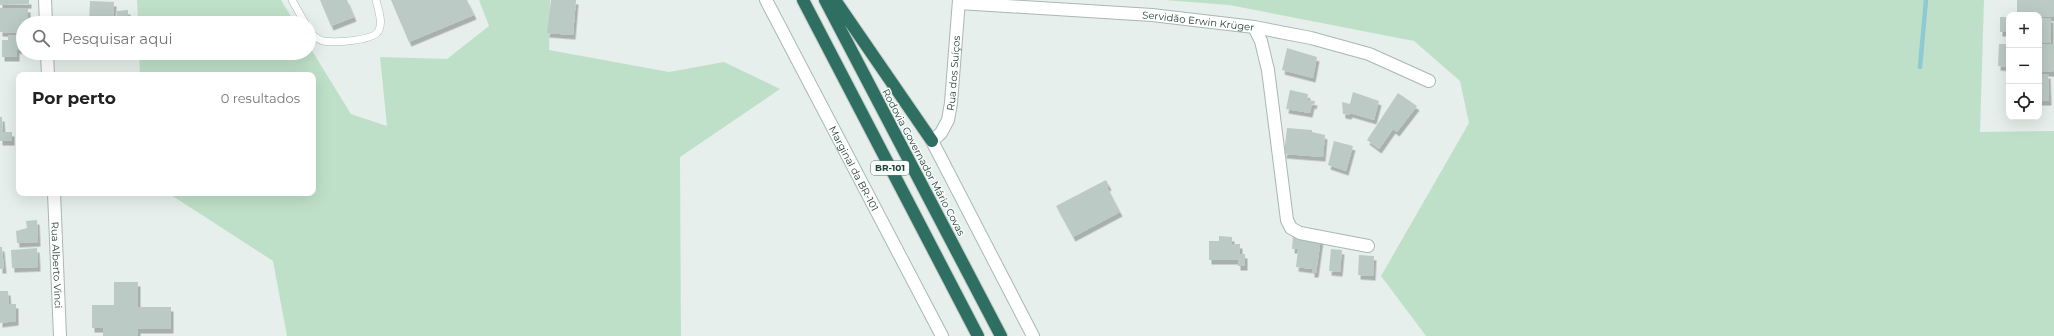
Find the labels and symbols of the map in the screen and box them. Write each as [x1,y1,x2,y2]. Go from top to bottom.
street label: Servidão Erwin Krüger [1142,8,1255,34]
street label: Rua dos Suíços [944,35,963,112]
street label: Rodovia Governador Mário Covas [879,87,968,238]
street label: Marginal da BR-101 [826,124,881,213]
road number: BR-101 [871,161,909,175]
street label: Rua Alberto Vinci [48,221,65,309]

